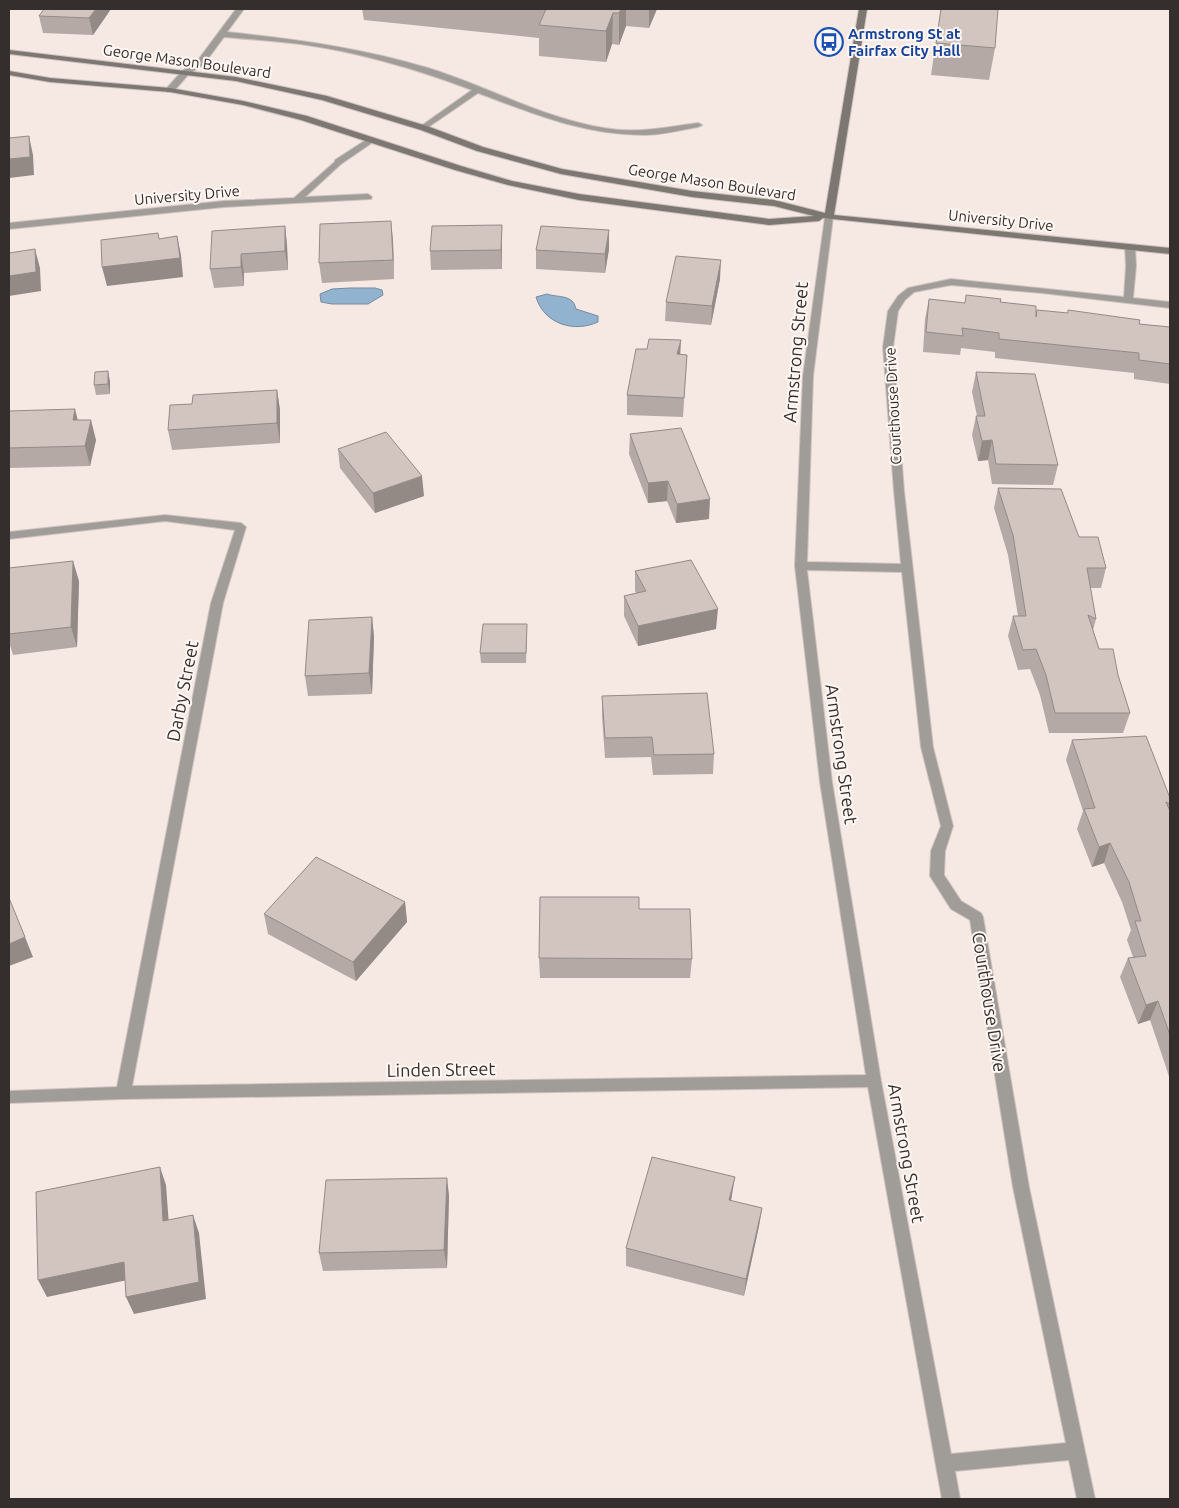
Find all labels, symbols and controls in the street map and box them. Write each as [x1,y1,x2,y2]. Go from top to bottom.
place label: Armstrong St at Fairfax City Hall [848,25,961,59]
bus stop icon: Armstrong St at Fairfax City Hall [814,27,844,57]
street label: George Mason Boulevard [102,41,272,81]
street label: George Mason Boulevard [627,160,797,204]
street label: University Drive [134,182,240,208]
street label: University Drive [947,206,1055,234]
street label: Armstrong Street [779,281,811,423]
street label: Courthouse Drive [881,347,905,465]
street label: Darby Street [162,639,202,743]
street label: Armstrong Street [822,683,862,825]
street label: Courthouse Drive [969,931,1011,1073]
street label: Linden Street [386,1058,496,1080]
street label: Armstrong Street [885,1082,929,1224]

